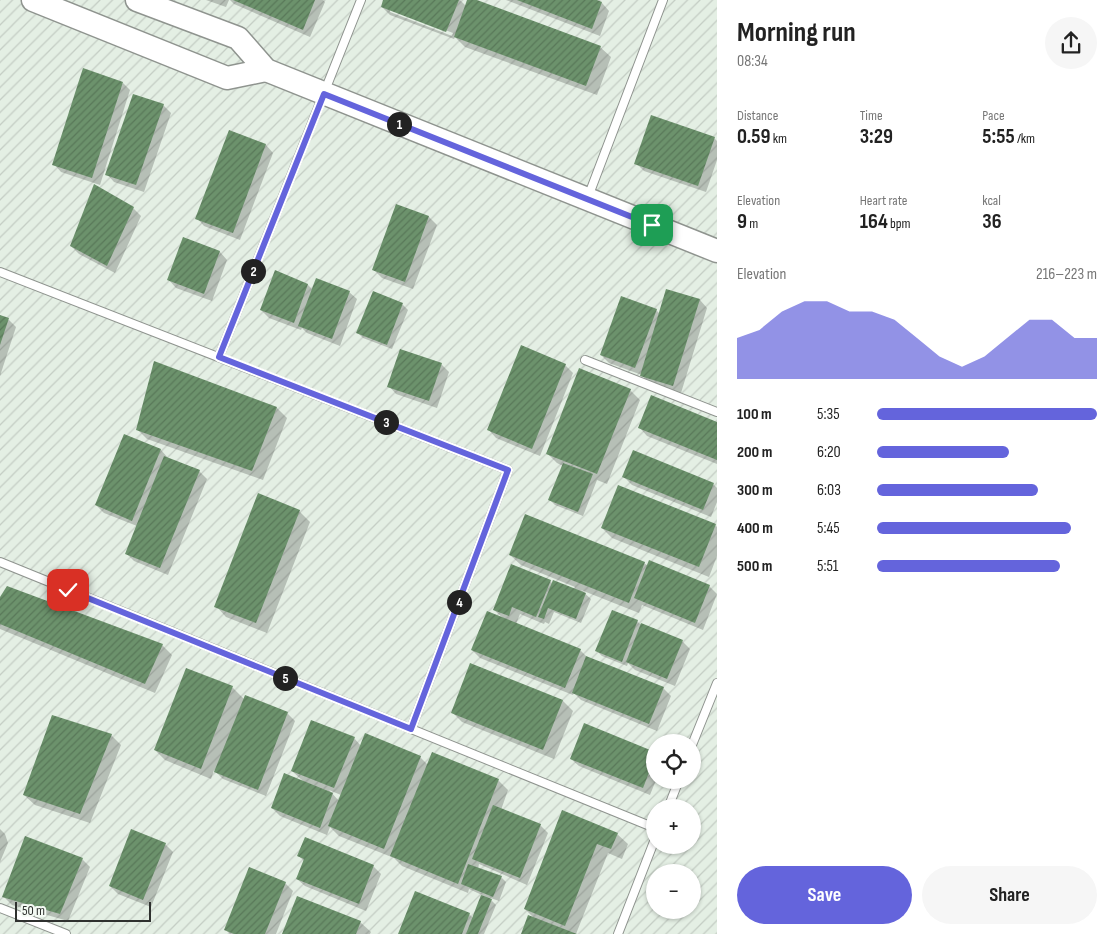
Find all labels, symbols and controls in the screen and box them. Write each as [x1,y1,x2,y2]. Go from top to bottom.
text: Morning run [737,16,856,49]
button: share [1045,17,1097,69]
text: 08:34 [737,52,768,71]
text: Distance [737,107,778,124]
text: Time [860,107,883,124]
text: Pace [982,107,1005,124]
pin: 1 [386,112,412,136]
text: 1 [397,116,402,133]
text: 0.59 [737,124,770,149]
text: 3:29 [860,124,893,149]
text: 5:55 [982,124,1015,149]
text: km [770,130,787,147]
text: /km [1015,130,1035,147]
text: Elevation [737,192,780,209]
text: Heart rate [860,192,907,209]
text: kcal [982,192,1001,209]
pin [631,204,673,246]
text: 9 [737,209,747,234]
text: 164 [860,209,888,234]
text: 36 [982,209,1002,234]
icon: arrive [638,211,666,239]
text: m [747,215,758,232]
text: bpm [888,215,911,232]
pin: 2 [240,258,266,284]
text: 2 [250,263,257,280]
text: Elevation [737,265,786,284]
text: 216–223 m [1036,265,1097,284]
text: 100 m [737,405,772,424]
text: 5:35 [817,405,840,424]
pin: 3 [374,410,398,434]
text: 3 [383,414,390,431]
text: 200 m [737,443,772,462]
text: 6:20 [817,443,841,462]
text: 300 m [737,481,773,500]
text: 6:03 [817,481,841,500]
text: 400 m [737,519,773,538]
text: 5:45 [817,519,840,538]
text: 500 m [737,557,772,576]
text: 5:51 [817,557,838,576]
pin [47,569,89,611]
icon: check [54,576,82,604]
pin: 4 [446,590,472,614]
text: 4 [456,594,463,611]
pin: 5 [272,666,298,690]
text: 5 [282,670,289,687]
map controls [646,734,701,919]
button: locate [646,734,701,789]
button: + [646,799,701,854]
button: − [646,864,701,919]
button: Save [737,866,912,924]
button: Share [922,866,1097,924]
scale bar [15,899,151,922]
text: 50 m [22,902,45,919]

